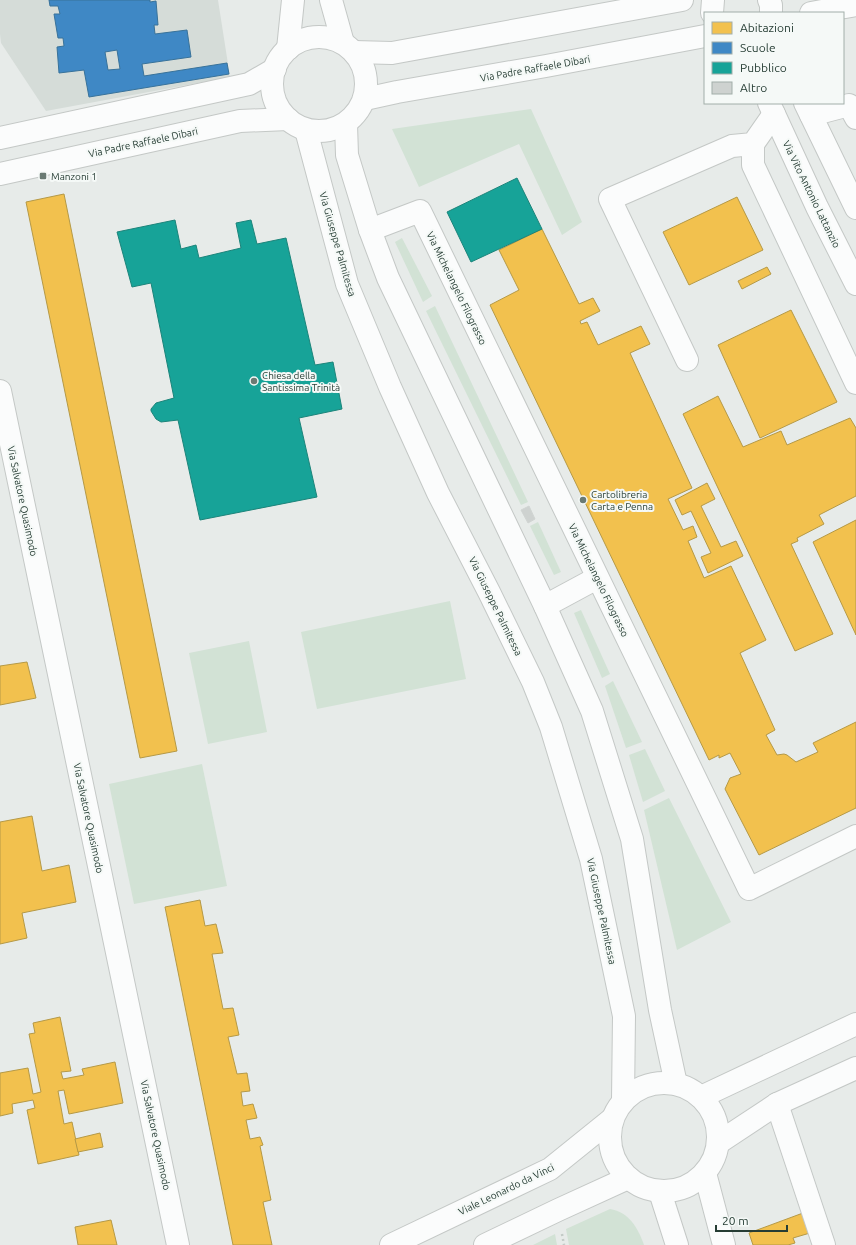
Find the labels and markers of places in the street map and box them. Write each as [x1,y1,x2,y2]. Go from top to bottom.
marker: Manzoni 1 [38,171,48,181]
place label: Manzoni 1 [51,171,97,182]
place label: Chiesa della Santissima Trinità [262,370,340,393]
marker: Chiesa della Santissima Trinità [249,376,259,386]
place label: Cartolibreria Carta e Penna [591,489,653,512]
marker: Cartolibreria Carta e Penna [578,495,588,505]

